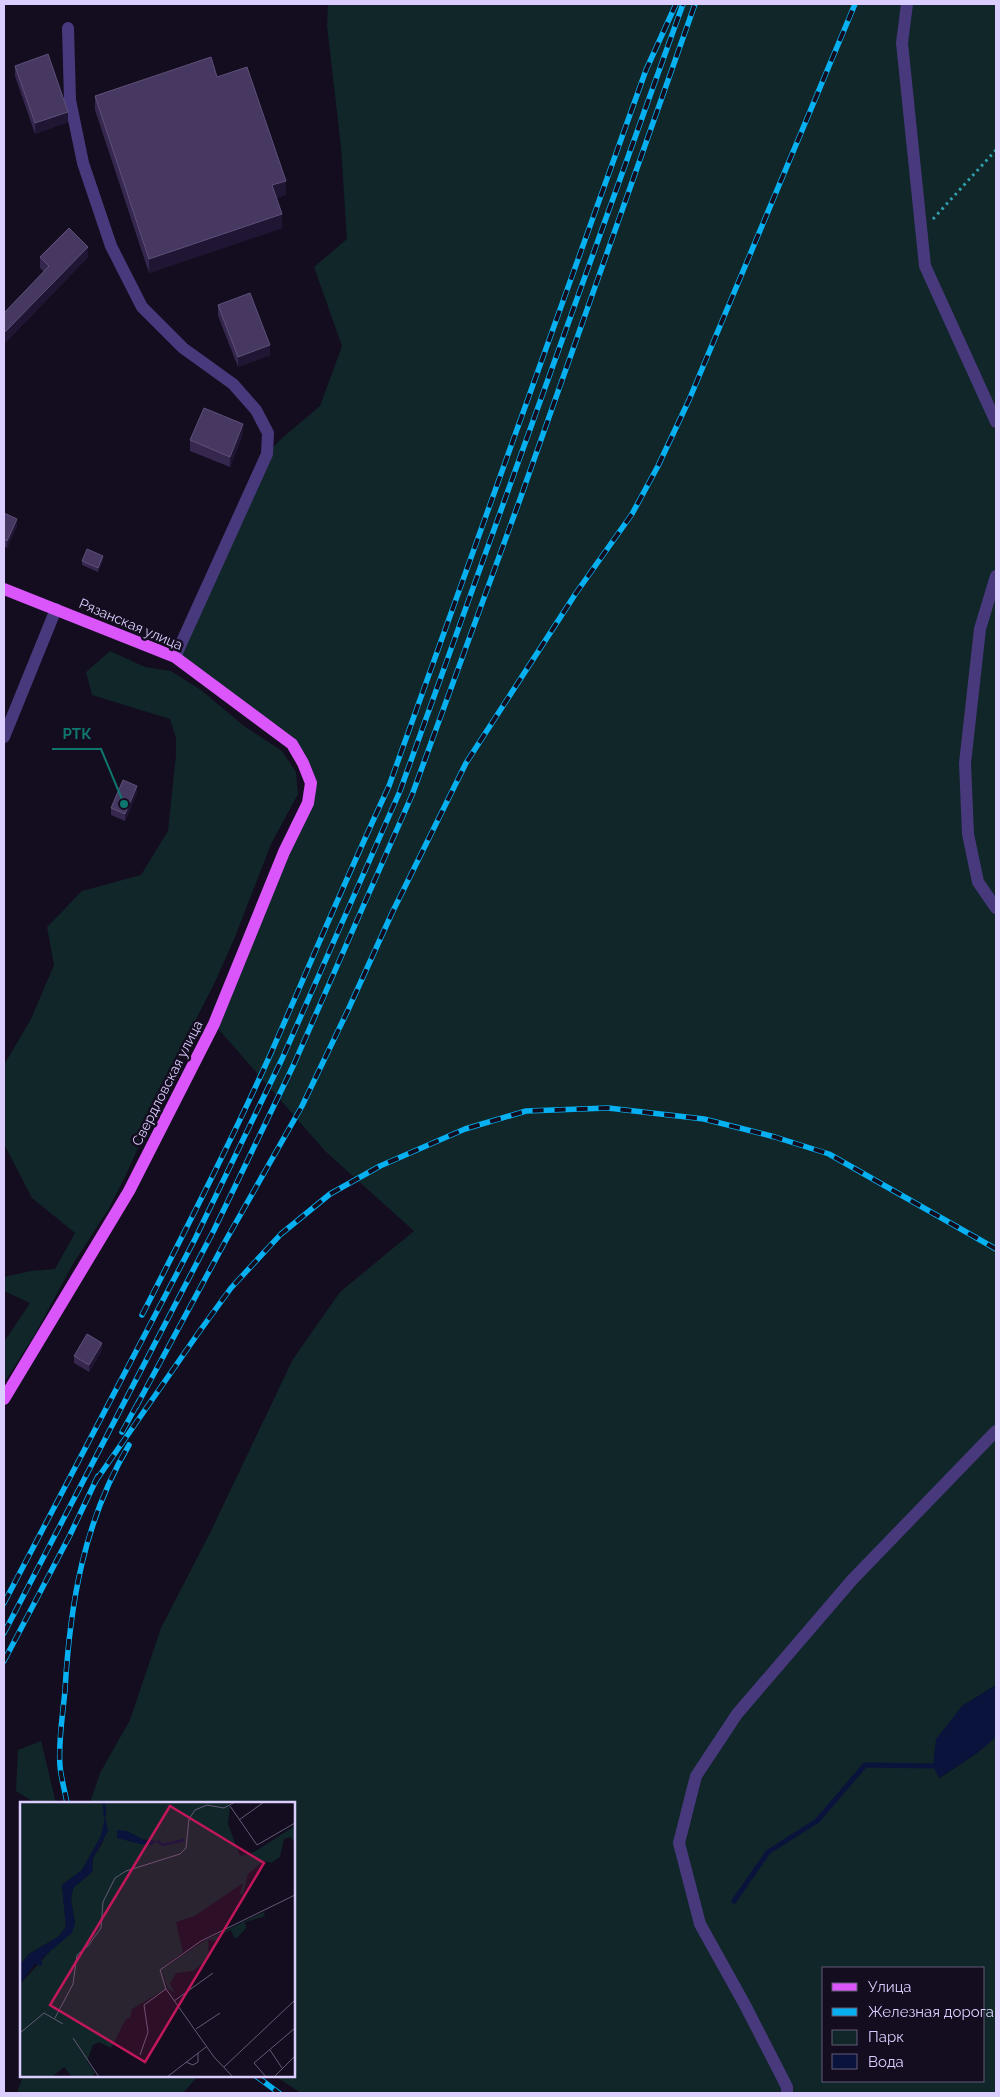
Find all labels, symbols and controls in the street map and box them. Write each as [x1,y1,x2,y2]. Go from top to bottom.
street label: Рязанская улица [77,595,185,653]
callout: РТК [52,719,101,749]
text: РТК [63,725,92,743]
street label: Свердловская улица [128,1018,206,1148]
inset map [20,1802,295,2077]
legend [822,1967,985,2082]
text: Улица [868,1978,912,1996]
text: Железная дорога [868,2003,994,2021]
text: Парк [868,2028,904,2046]
text: Вода [868,2053,904,2071]

